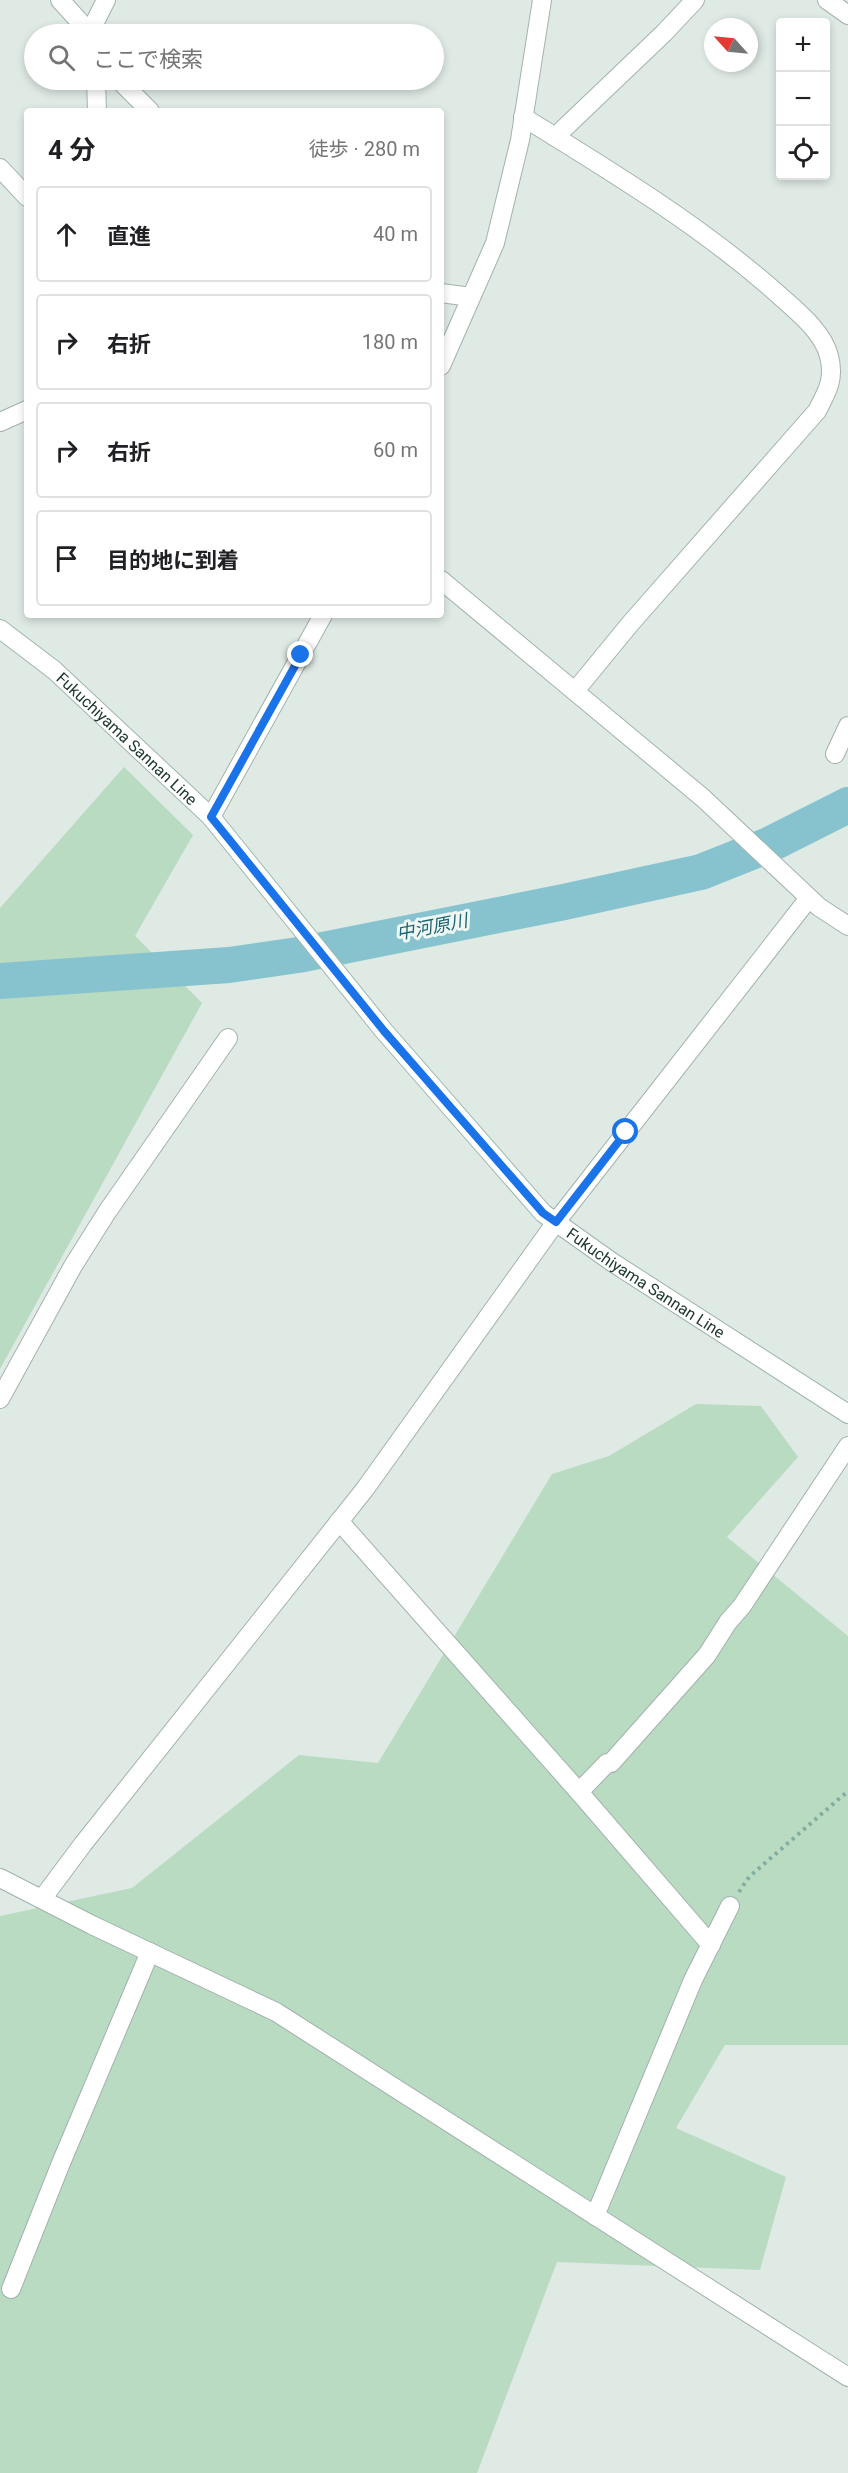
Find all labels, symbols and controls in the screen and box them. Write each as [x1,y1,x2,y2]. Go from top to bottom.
north arrow [704,18,758,72]
map controls [776,18,830,180]
button: + [776,18,830,72]
search box [24,24,444,90]
icon: search [45,41,78,74]
text: ここで検索 [93,47,203,72]
button: − [776,72,830,126]
button: locate [776,126,830,180]
text: 4 分 [48,135,95,165]
text: 徒歩 · 280 m [309,137,420,161]
icon: ahead [50,218,83,251]
text: 40 m [373,222,418,246]
text: 直進 [107,224,151,249]
icon: right [50,326,83,359]
text: 180 m [362,330,418,354]
text: 右折 [107,332,151,357]
icon: right [50,434,83,467]
text: 60 m [373,438,418,462]
text: 右折 [107,440,151,465]
icon: arrive [50,542,83,575]
text: 目的地に到着 [107,548,239,573]
route end [287,641,313,667]
street label: Fukuchiyama Sannan Line [53,668,201,809]
water label: 中河原川 [395,909,471,944]
route start [612,1118,638,1144]
street label: Fukuchiyama Sannan Line [563,1224,728,1342]

